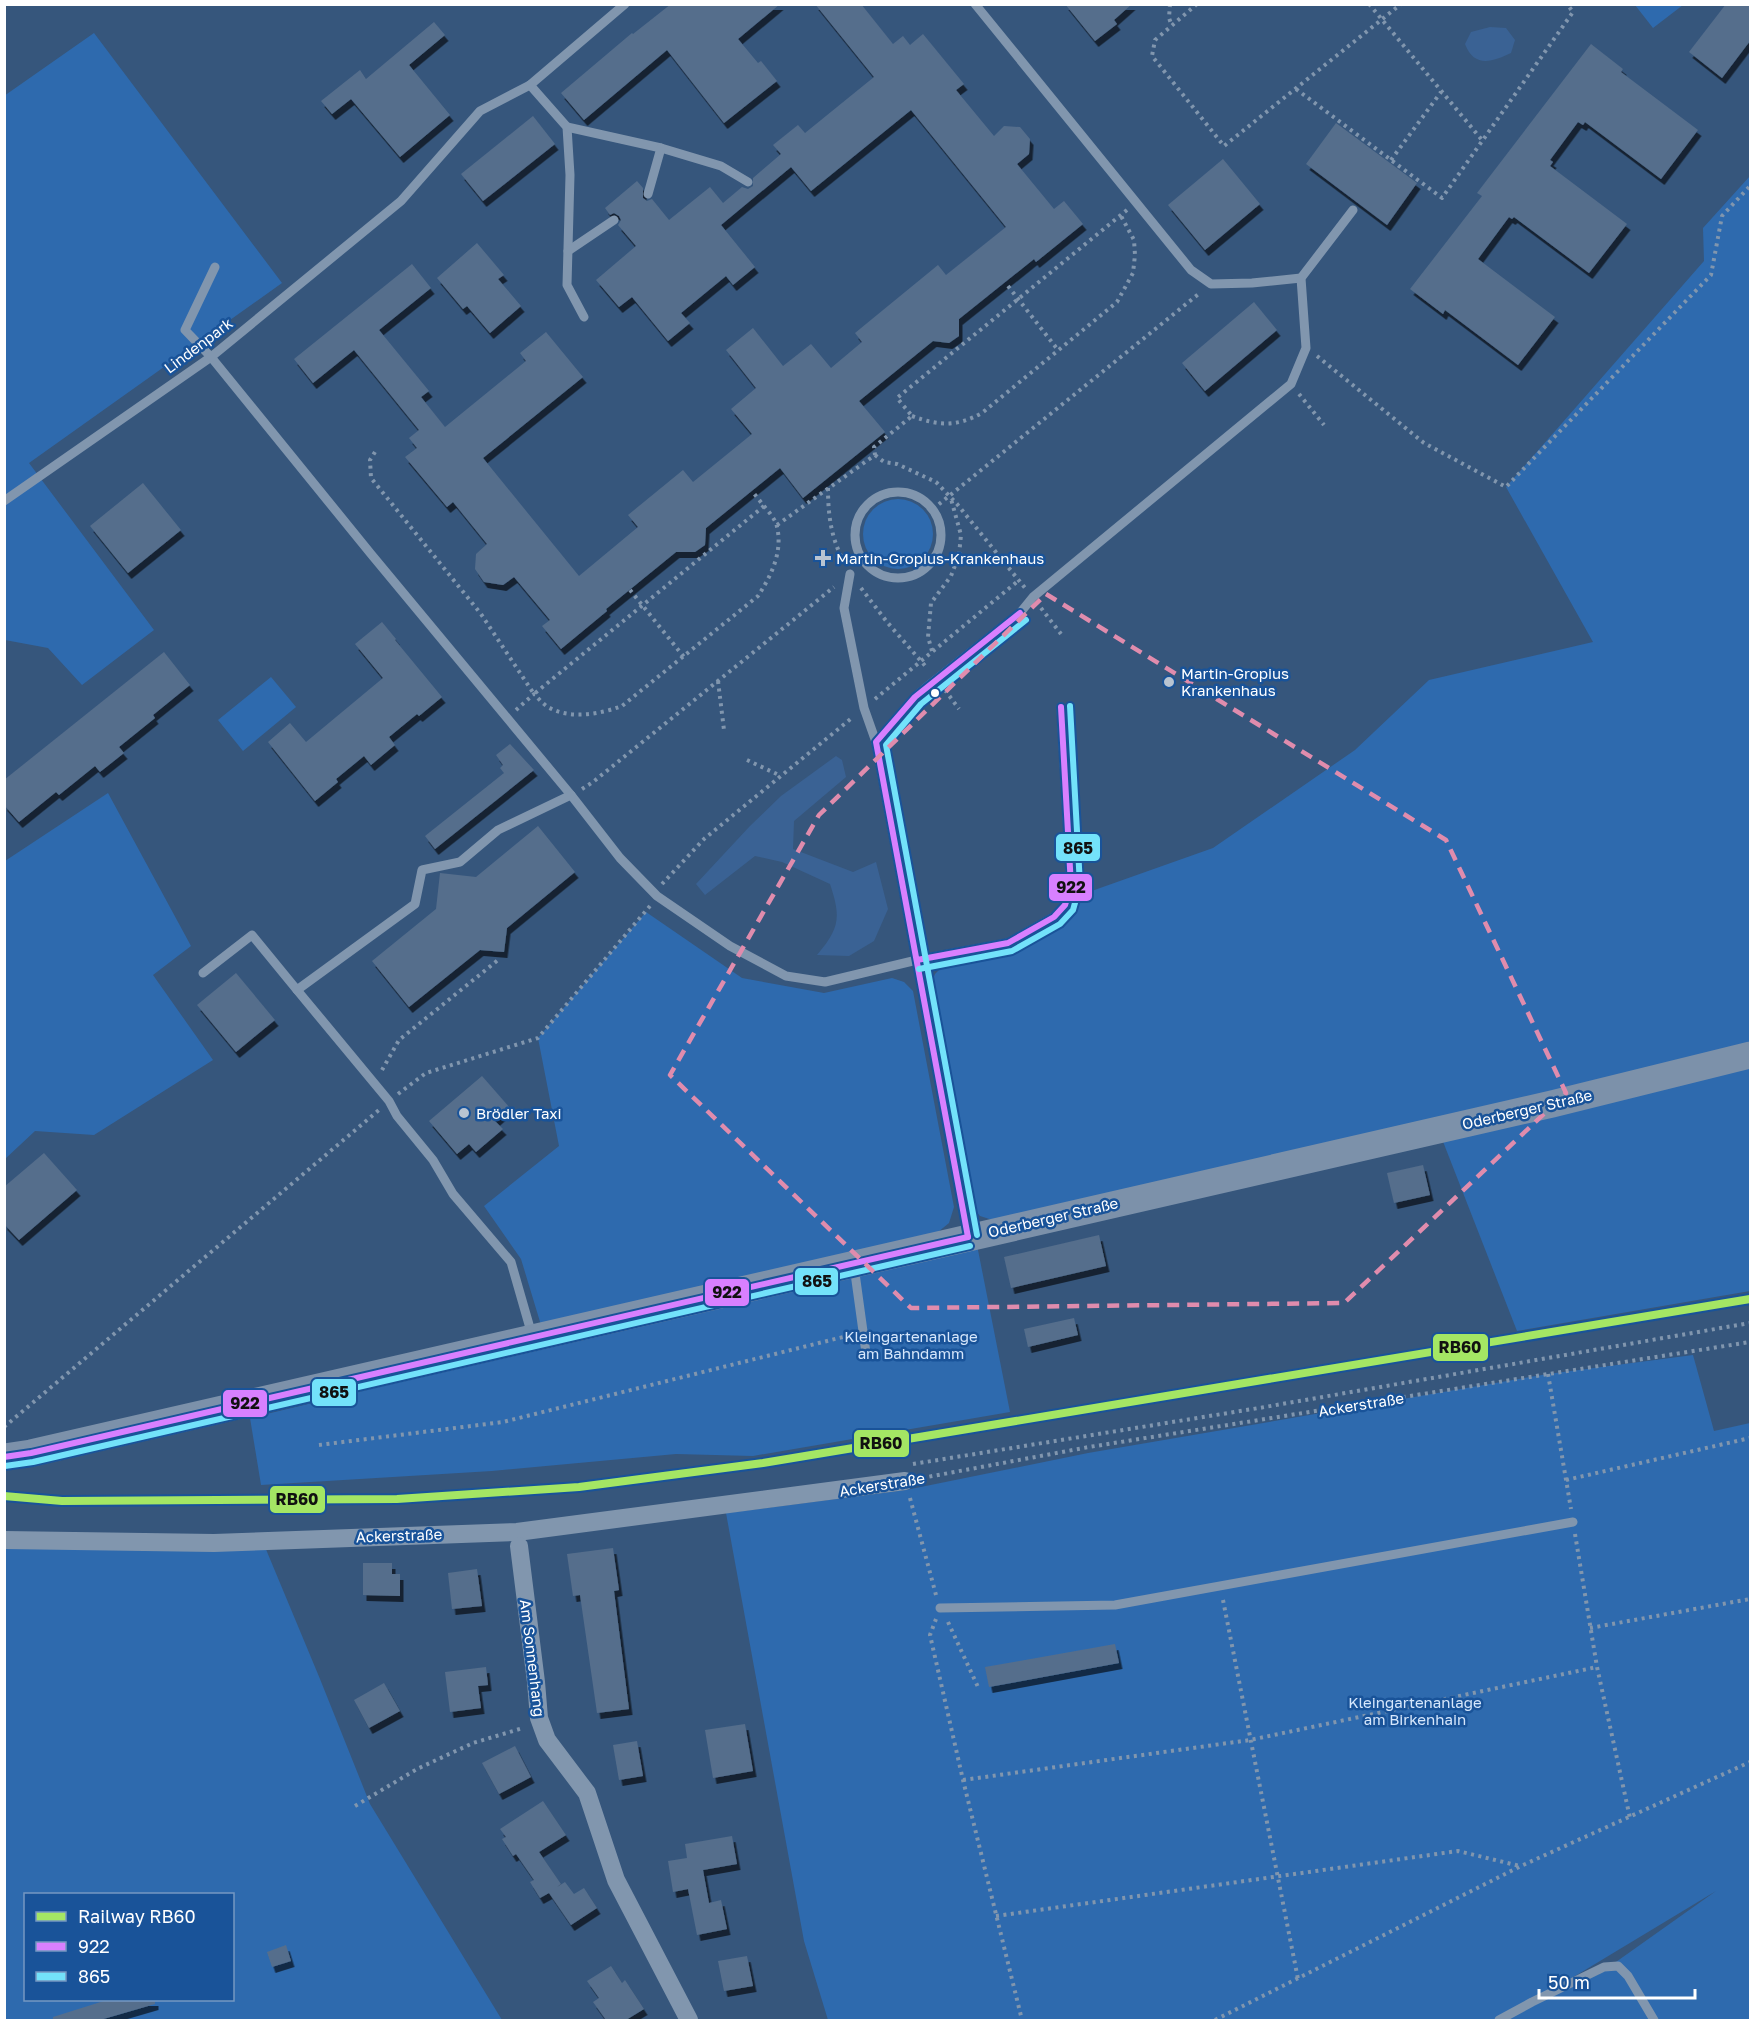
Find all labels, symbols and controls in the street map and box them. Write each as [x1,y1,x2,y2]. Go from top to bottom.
street label: Lindenpark [160,313,236,377]
marker: Martin-Gropius-Krankenhaus [814,549,832,567]
place label: Martin-Gropius-Krankenhaus [836,549,1044,567]
place label: Martin-Gropius Krankenhaus [1181,664,1289,699]
marker: Martin-Gropius Krankenhaus [1162,675,1176,689]
unlabelled marker [929,687,941,699]
line badge: 865 [1055,833,1101,862]
text: 865 [1063,838,1093,858]
line badge: 922 [1048,873,1093,902]
text: 922 [1056,877,1086,897]
street label: Oderberger Straße [1460,1085,1594,1133]
place label: Brödler Taxi [476,1104,562,1122]
marker: Brödler Taxi [457,1106,471,1120]
street label: Oderberger Straße [986,1193,1120,1241]
line badge: 865 [794,1267,839,1296]
text: 865 [802,1271,832,1291]
line badge: 922 [704,1278,750,1307]
text: 922 [712,1282,742,1302]
park label: Kleingartenanlage am Bahndamm [844,1327,978,1362]
line badge: RB60 [1432,1333,1489,1362]
text: RB60 [1439,1337,1481,1357]
line badge: 865 [311,1378,357,1407]
text: 865 [319,1382,349,1402]
street label: Ackerstraße [1317,1388,1405,1420]
line badge: 922 [222,1389,268,1418]
text: 922 [230,1393,260,1413]
line badge: RB60 [853,1429,910,1458]
text: RB60 [860,1433,902,1453]
street label: Ackerstraße [838,1468,926,1500]
line badge: RB60 [269,1485,326,1514]
text: RB60 [276,1489,318,1509]
street label: Ackerstraße [356,1524,443,1546]
street label: Am Sonnenhang [517,1598,549,1718]
park label: Kleingartenanlage am Birkenhain [1348,1693,1482,1728]
legend [24,1893,234,2001]
text: Railway RB60 [78,1905,196,1927]
text: 922 [78,1935,110,1957]
scale bar [1539,1962,1695,2000]
text: 865 [78,1965,110,1987]
text: 50 m [1548,1971,1590,1993]

